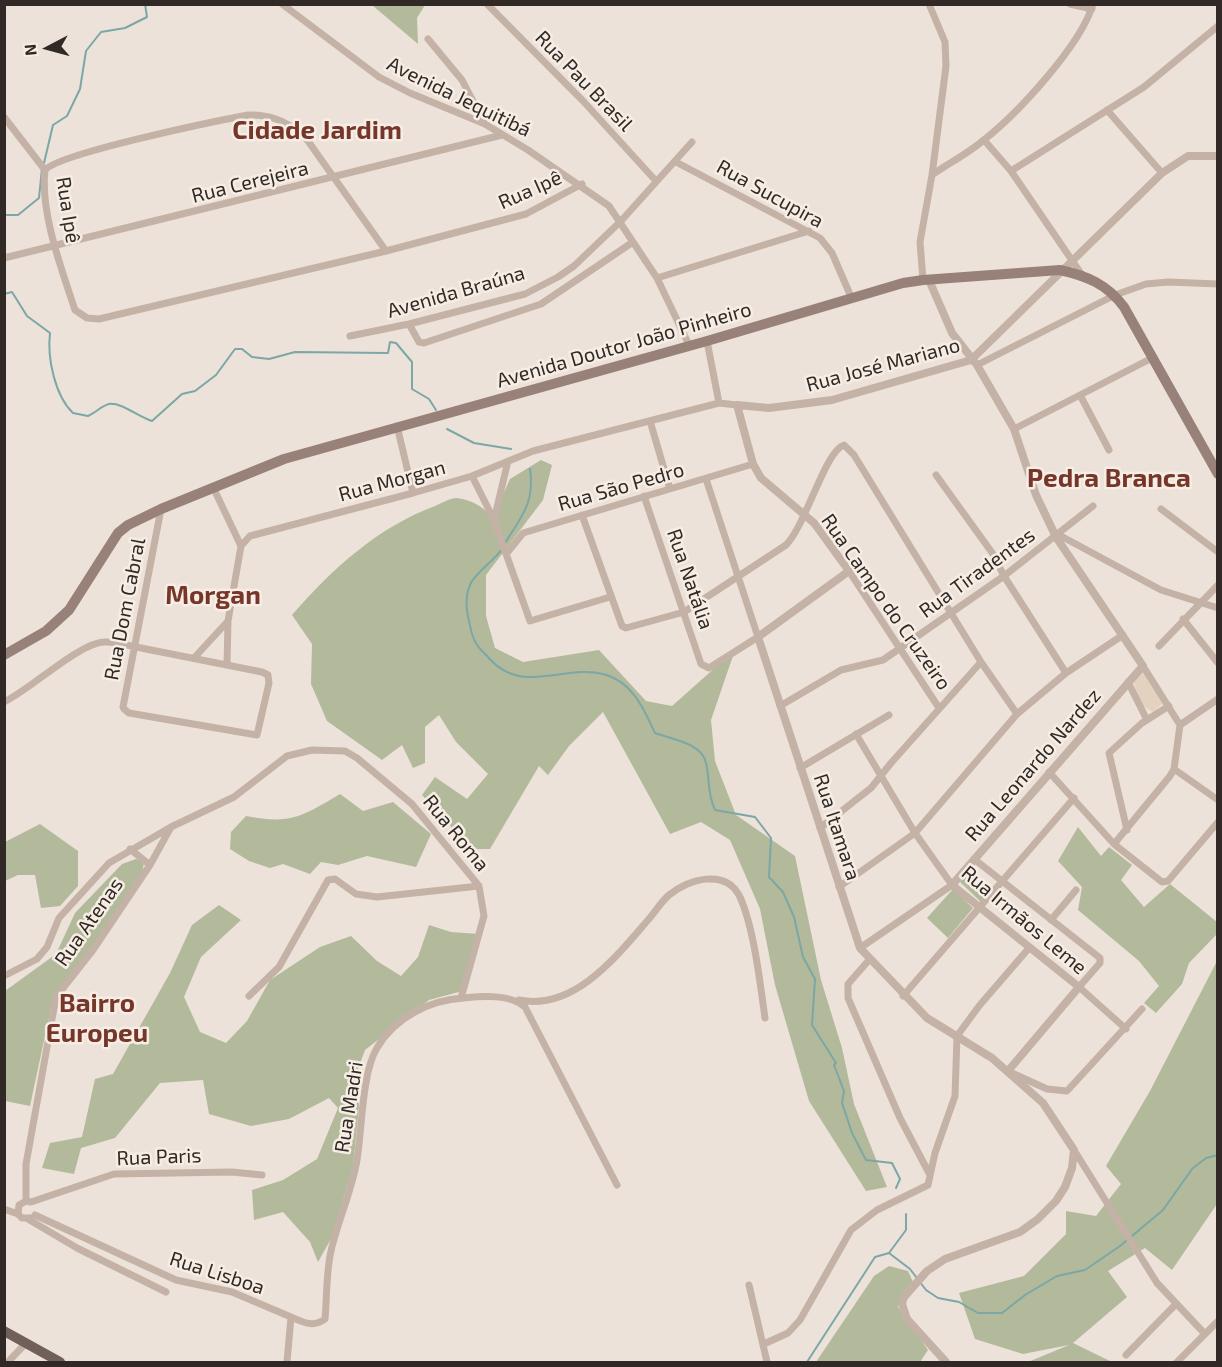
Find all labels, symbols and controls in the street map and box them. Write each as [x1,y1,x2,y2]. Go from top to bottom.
north arrow [18,18,78,78]
street label: Rua Pau Brasil [530,26,638,136]
text: N [20,43,40,57]
street label: Avenida Jequitibá [383,52,535,142]
district label: Cidade Jardim [232,114,402,146]
street label: Rua Sucupira [712,155,828,233]
street label: Rua Cerejeira [189,156,311,208]
street label: Rua Ipê [495,165,565,215]
street label: Rua Ipê [51,175,85,245]
street label: Avenida Braúna [384,261,528,323]
street label: Avenida Doutor João Pinheiro [494,297,754,393]
street label: Rua José Mariano [803,333,963,397]
street label: Rua Morgan [336,455,448,507]
street label: Rua São Pedro [555,458,687,516]
district label: Pedra Branca [1027,462,1191,494]
street label: Rua Campo do Cruzeiro [816,509,956,695]
street label: Rua Tiradentes [914,523,1040,623]
street label: Rua Natália [662,526,718,632]
street label: Rua Dom Cabral [99,536,151,682]
district label: Morgan [165,579,261,611]
street label: Rua Leonardo Nardez [960,684,1106,846]
street label: Rua Itamara [809,771,865,883]
street label: Rua Roma [418,790,494,876]
street label: Rua Irmãos Leme [956,861,1092,979]
street label: Rua Atenas [50,873,128,971]
district label: Bairro Europeu [46,987,148,1048]
street label: Rua Madri [330,1060,368,1154]
street label: Rua Paris [116,1144,202,1170]
street label: Rua Lisboa [167,1246,267,1300]

